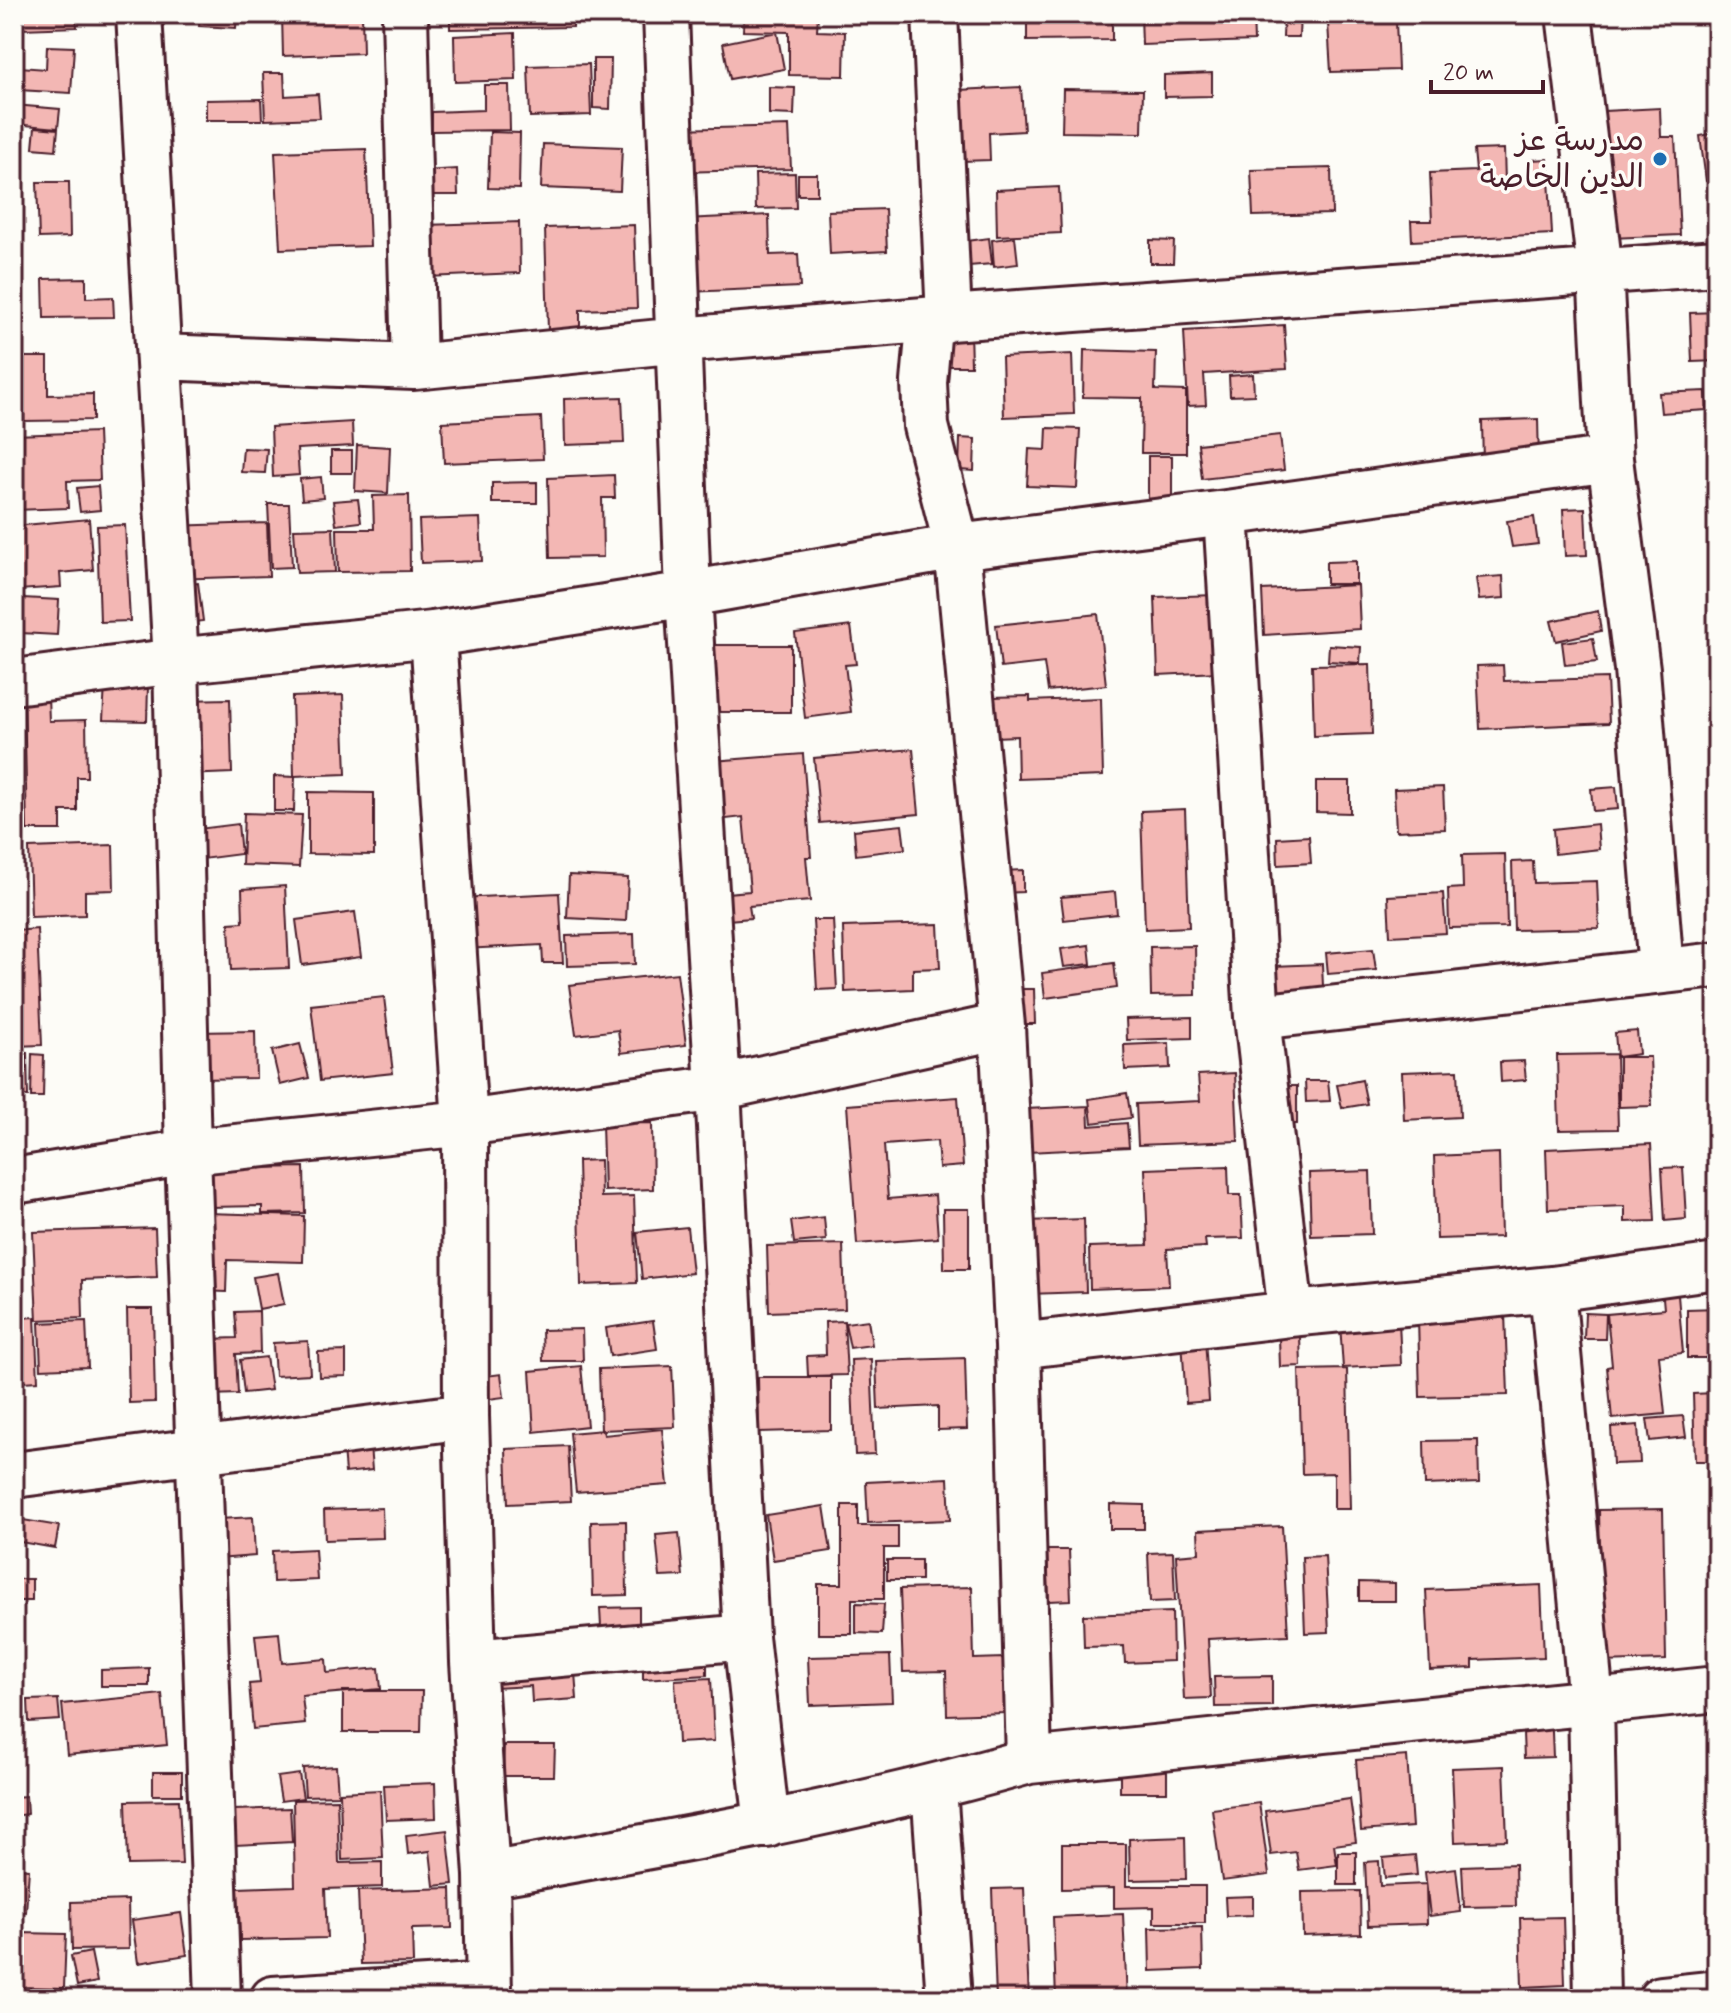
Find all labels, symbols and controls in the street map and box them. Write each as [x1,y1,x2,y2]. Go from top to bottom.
scale bar [1431,44,1543,94]
text: 20 m [1443,58,1494,89]
place label: مدرسة عز الدين الخاصة [1480,120,1644,199]
marker: مدرسة عز الدين الخاصة [1651,150,1669,168]

